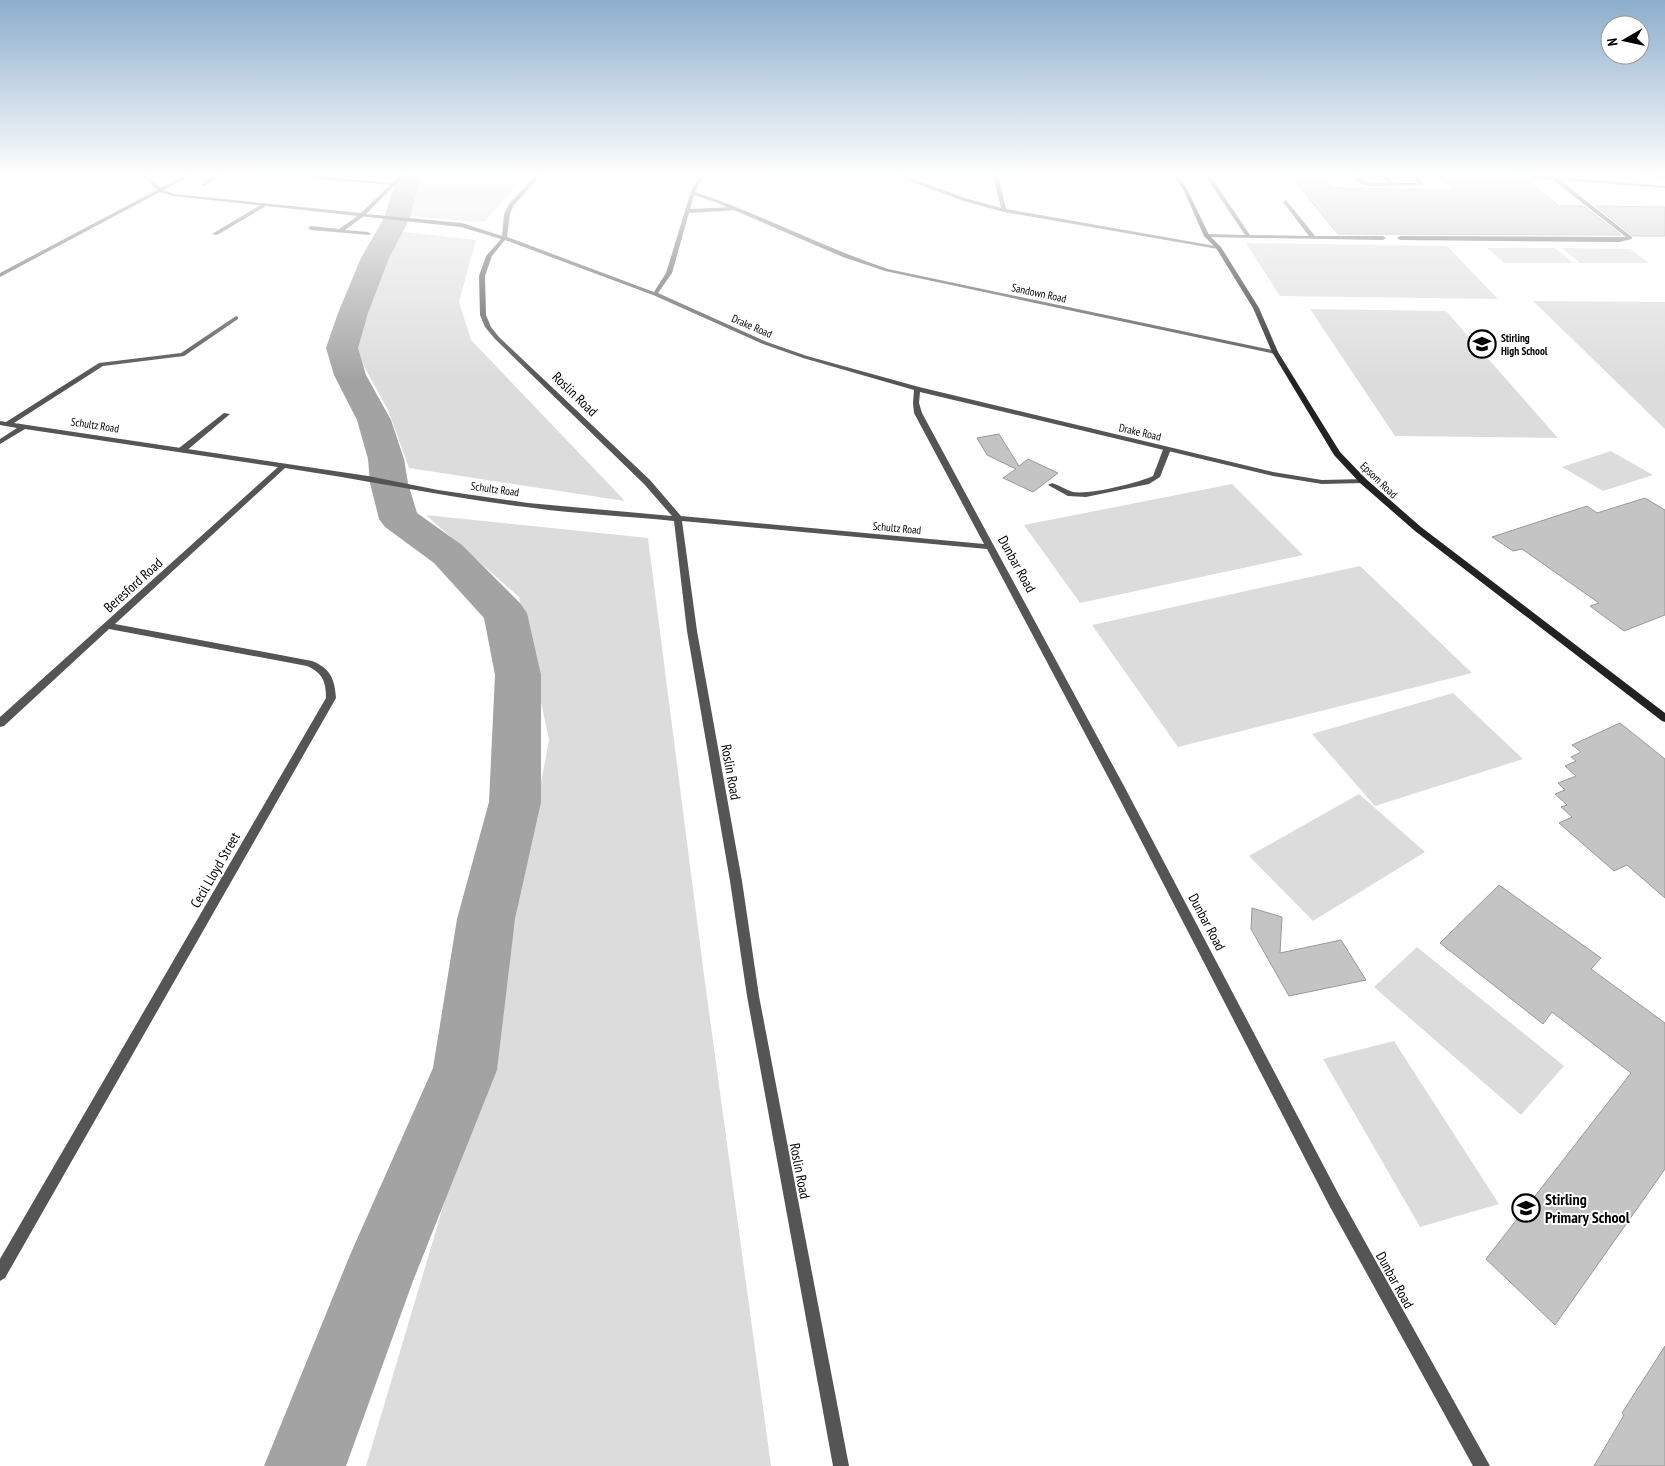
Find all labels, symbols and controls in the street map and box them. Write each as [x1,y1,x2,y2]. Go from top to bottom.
north arrow [1600,15,1650,65]
text: N [1603,37,1622,47]
street label: Sandown Road [1010,280,1068,306]
street label: Drake Road [729,311,775,341]
school or university icon: Stirling High School [1467,329,1497,359]
place label: Stirling High School [1501,331,1548,358]
street label: Roslin Road [549,368,601,420]
street label: Schultz Road [70,414,120,436]
street label: Drake Road [1117,420,1163,444]
street label: Epsom Road [1358,459,1401,501]
street label: Schultz Road [470,479,520,499]
street label: Schultz Road [872,519,922,537]
street label: Dunbar Road [994,533,1040,595]
street label: Beresford Road [100,554,166,616]
street label: Roslin Road [717,743,745,801]
street label: Cecil Lloyd Street [186,829,244,911]
street label: Dunbar Road [1185,890,1229,954]
street label: Roslin Road [786,1142,814,1200]
place label: Stirling Primary School [1545,1189,1630,1227]
school or university icon: Stirling Primary School [1511,1193,1541,1223]
street label: Dunbar Road [1372,1249,1418,1311]

